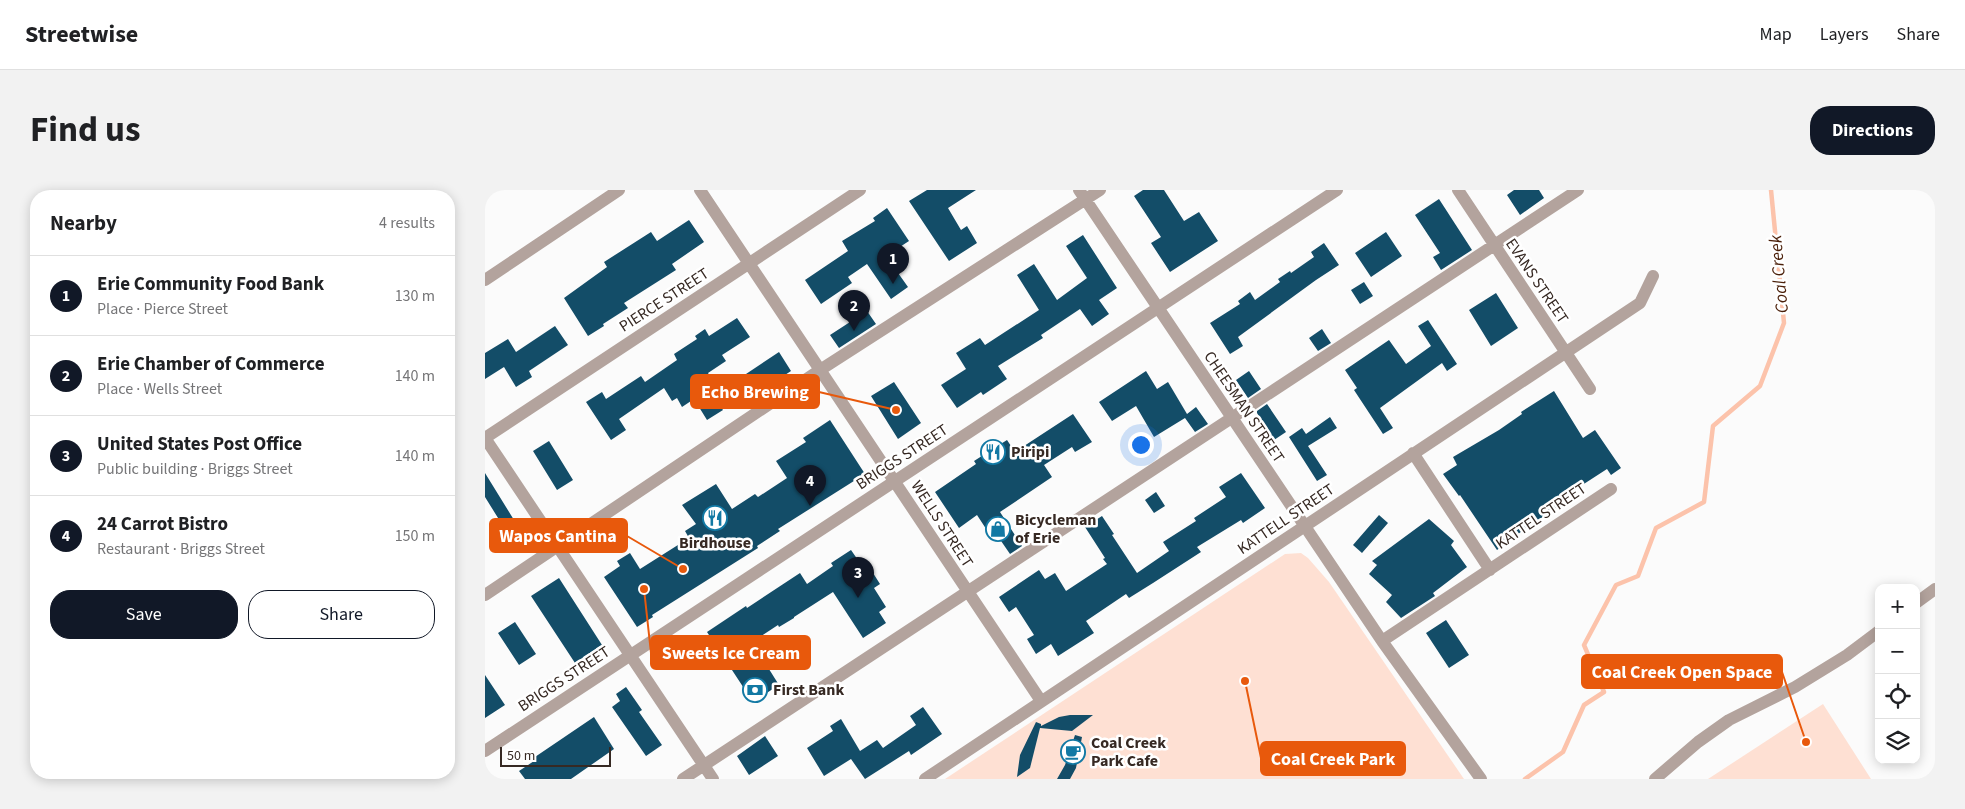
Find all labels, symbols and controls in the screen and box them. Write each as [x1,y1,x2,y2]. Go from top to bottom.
text: Streetwise [25,17,138,52]
text: Map [1760,22,1792,47]
text: Layers [1820,22,1869,47]
text: Share [1897,22,1940,47]
text: Find us [30,105,140,155]
button: Directions [1810,106,1935,155]
text: Nearby [50,208,117,238]
text: 4 results [379,212,435,234]
water label: Coal Creek [1763,233,1795,314]
street label: EVANS STREET [1500,234,1574,328]
pin: 1 [877,243,909,284]
street label: PIERCE STREET [615,263,713,337]
text: Erie Community Food Bank [97,271,324,298]
text: 1 [62,285,70,307]
text: 130 m [395,285,435,307]
pin: 2 [838,290,870,331]
text: Place · Pierce Street [97,298,228,320]
street label: CHEESMAN STREET [1198,347,1290,467]
text: Erie Chamber of Commerce [97,351,324,378]
text: 2 [62,365,70,387]
text: 140 m [395,365,435,387]
callout: Echo Brewing [691,375,819,408]
text: Place · Wells Street [97,378,222,400]
text: Echo Brewing [701,380,809,405]
street label: BRIGGS STREET [852,419,953,495]
text: United States Post Office [97,431,302,458]
your location [1128,432,1154,458]
restaurant icon: Piripi [980,439,1006,465]
place label: Piripi [1011,441,1049,463]
text: 3 [62,445,70,467]
text: 140 m [395,445,435,467]
text: Public building · Briggs Street [97,458,293,480]
pin: 4 [794,465,826,506]
street label: WELLS STREET [906,476,978,572]
street label: KATTEL STREET [1491,477,1591,554]
street label: KATTELL STREET [1233,478,1339,560]
restaurant icon: Birdhouse [702,505,728,531]
place label: Bicycleman of Erie [1015,509,1096,549]
text: 24 Carrot Bistro [97,511,228,538]
shop icon: Bicycleman of Erie [985,516,1011,542]
callout: Wapos Cantina [490,519,627,552]
text: Wapos Cantina [499,524,617,549]
text: 4 [62,525,70,547]
text: 150 m [395,525,435,547]
place label: Birdhouse [679,532,751,554]
text: Restaurant · Briggs Street [97,538,265,560]
pin: 3 [842,557,874,598]
map controls [1875,584,1920,764]
button: + [1875,584,1920,629]
button: Save [50,590,238,639]
button: Share [248,590,435,639]
button: − [1875,629,1920,674]
callout: Sweets Ice Cream [651,636,810,669]
street label: BRIGGS STREET [514,641,615,717]
text: Sweets Ice Cream [662,641,800,666]
callout: Coal Creek Open Space [1582,655,1782,688]
text: Coal Creek Open Space [1592,660,1772,685]
button: locate [1875,674,1920,719]
bank icon: First Bank [742,677,768,703]
place label: First Bank [773,679,844,701]
button: layers [1875,719,1920,764]
place label: Coal Creek Park Cafe [1091,732,1166,772]
cafe icon: Coal Creek Park Cafe [1060,739,1086,765]
callout: Coal Creek Park [1261,742,1405,775]
scale bar [500,744,611,767]
text: 50 m [507,746,535,766]
text: Coal Creek Park [1271,747,1395,772]

